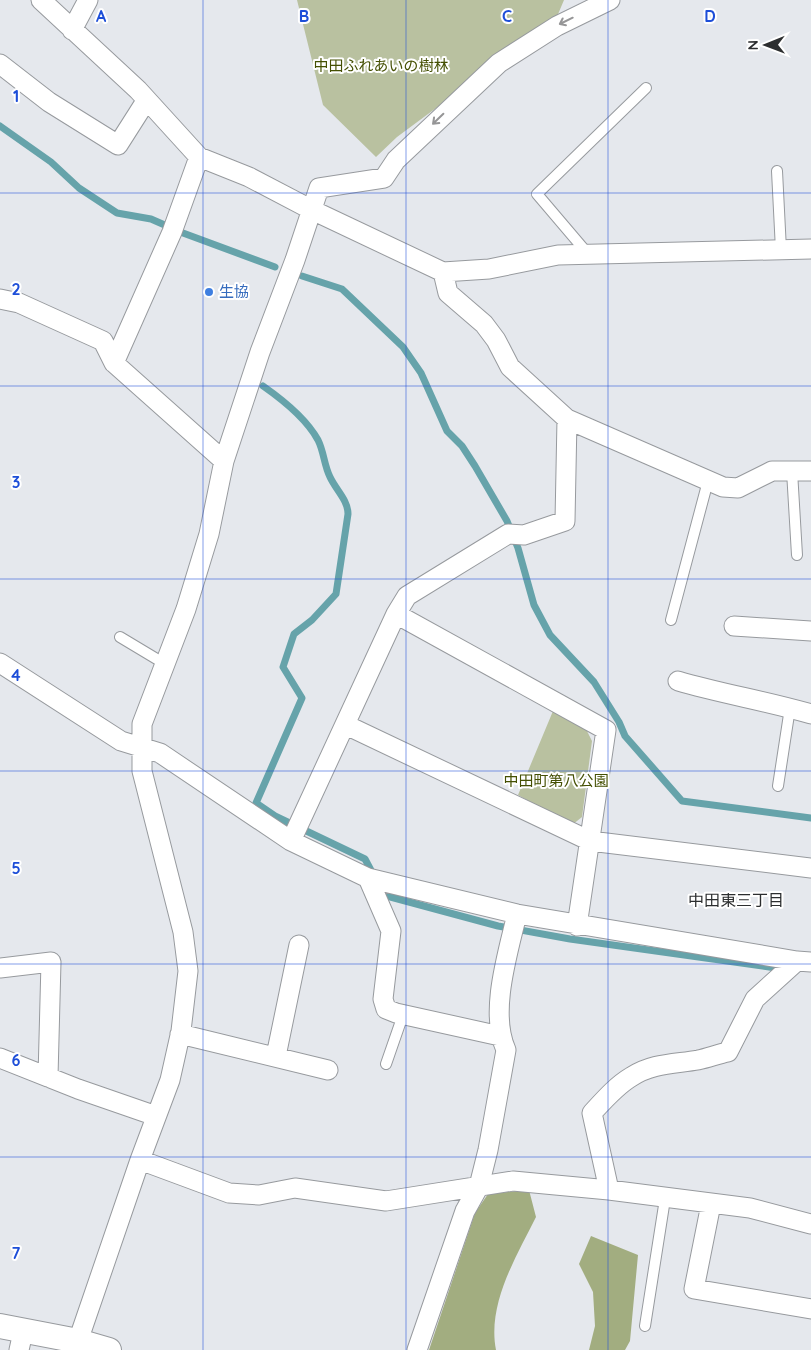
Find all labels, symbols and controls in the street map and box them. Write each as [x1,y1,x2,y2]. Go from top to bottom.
text: A [96,6,107,26]
text: B [299,6,309,26]
text: C [502,6,512,26]
text: D [704,6,716,26]
one-way arrow [559,17,574,26]
north arrow [741,20,791,70]
text: N [744,40,762,51]
park label: 中田ふれあいの樹林 [313,56,449,75]
text: 1 [13,86,19,106]
one-way arrow [431,113,444,125]
text: 2 [11,279,21,299]
place label: 生協 [219,282,249,301]
marker: 生協 [203,286,215,298]
text: 3 [12,472,20,492]
text: 4 [11,665,21,685]
park label: 中田町第八公園 [503,771,609,790]
text: 5 [11,858,21,878]
district label: 中田東三丁目 [688,890,784,910]
text: 6 [12,1050,21,1070]
text: 7 [12,1243,21,1263]

